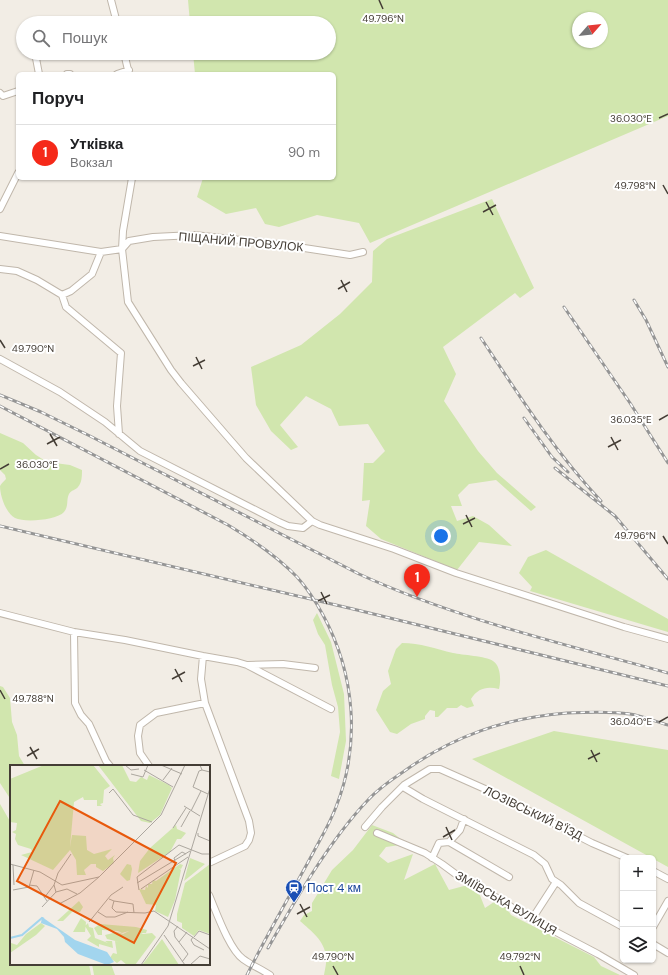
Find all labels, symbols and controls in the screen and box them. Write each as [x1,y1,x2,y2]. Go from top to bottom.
text: 49.796°N [362,12,404,25]
north arrow [572,12,608,48]
search box [16,16,336,60]
icon: search [30,27,52,49]
text: Пошук [62,28,107,48]
text: Поруч [32,87,84,109]
text: 36.030°E [610,112,652,125]
text: Уткiвка [70,134,123,154]
text: 1 [43,144,47,161]
text: 90 m [288,144,320,161]
text: Вокзал [70,154,113,171]
text: 49.798°N [614,179,656,192]
street label: ПІЩАНИЙ ПРОВУЛОК [178,229,304,255]
text: 49.790°N [12,342,54,355]
text: 36.035°E [610,413,652,426]
text: 36.030°E [16,458,58,471]
your location [431,526,451,546]
text: 49.796°N [614,529,656,542]
pin: 1 [404,564,430,597]
text: 49.788°N [12,692,54,705]
text: 36.040°E [610,715,652,728]
inset map [10,765,210,965]
street label: ЛОЗІВСЬКИЙ В'ЇЗД [481,782,585,844]
map controls [620,855,656,963]
button: + [620,855,656,891]
street label: ЗМІЇВСЬКА ВУЛИЦЯ [452,867,560,939]
station icon: Пост 4 км [284,878,304,903]
place label: Пост 4 км [307,880,361,896]
button: − [620,891,656,927]
button: layers [620,927,656,963]
text: 49.790°N [312,950,354,963]
text: 49.792°N [499,950,541,963]

